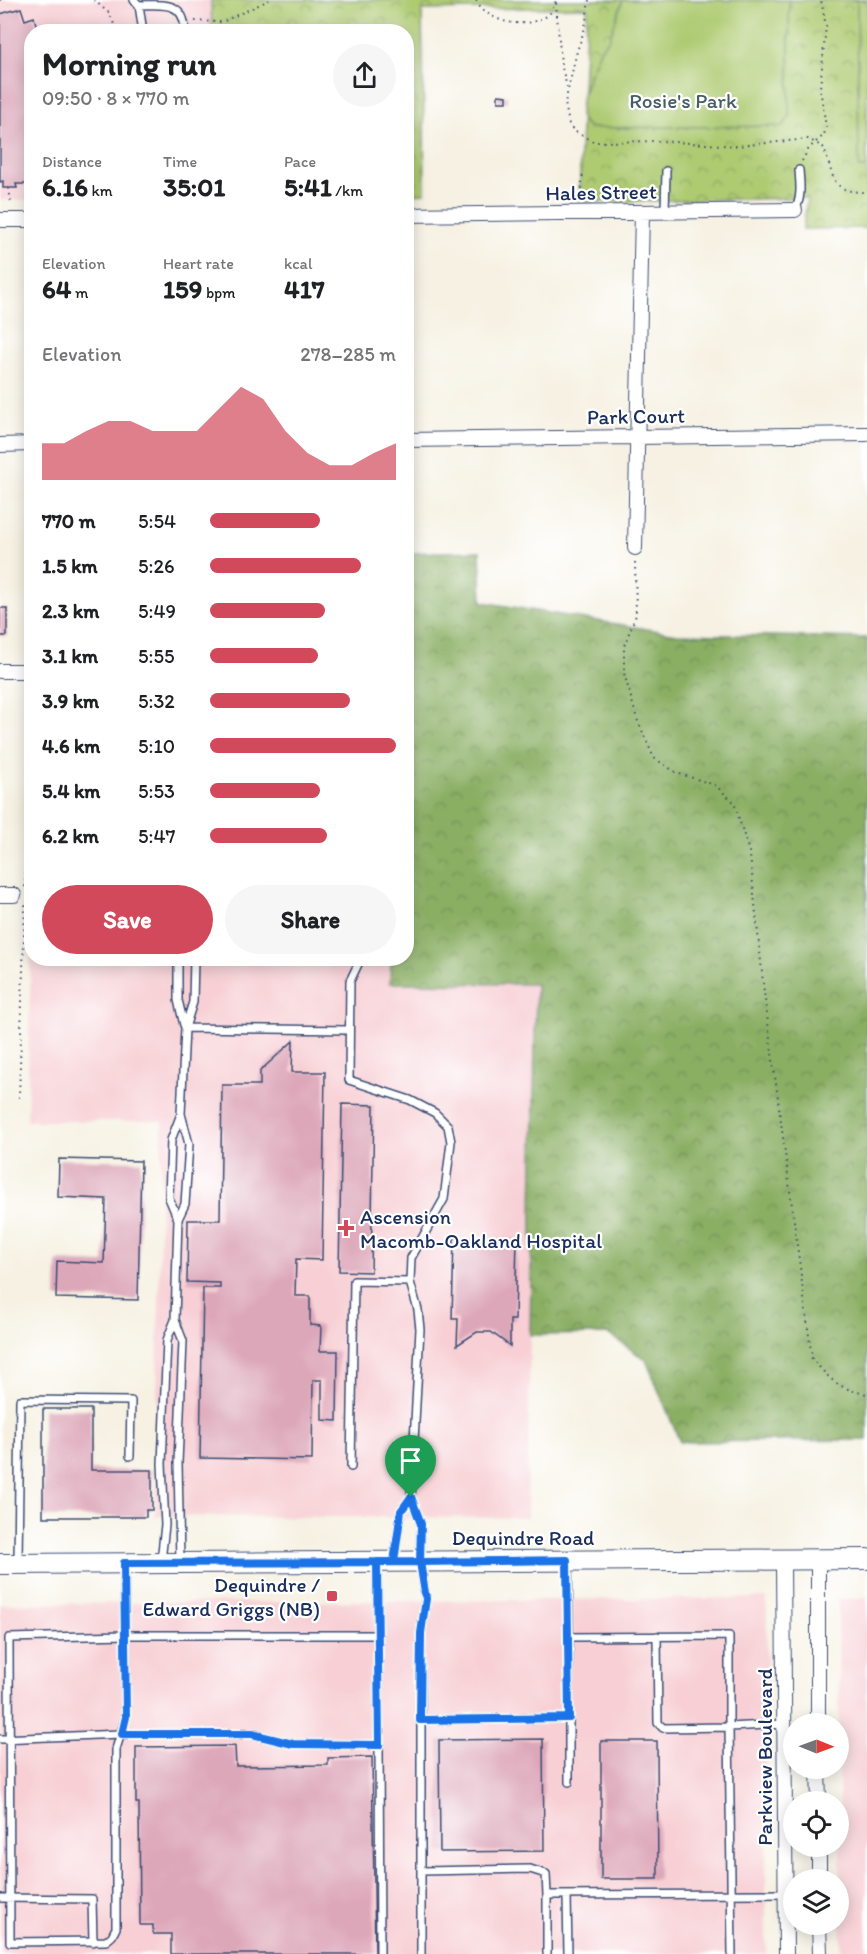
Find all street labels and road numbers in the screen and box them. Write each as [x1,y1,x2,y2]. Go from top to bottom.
street label: Hales Street [545,179,657,205]
street label: Park Court [587,403,685,429]
street label: Dequindre Road [452,1525,594,1550]
street label: Parkview Boulevard [752,1668,777,1846]

